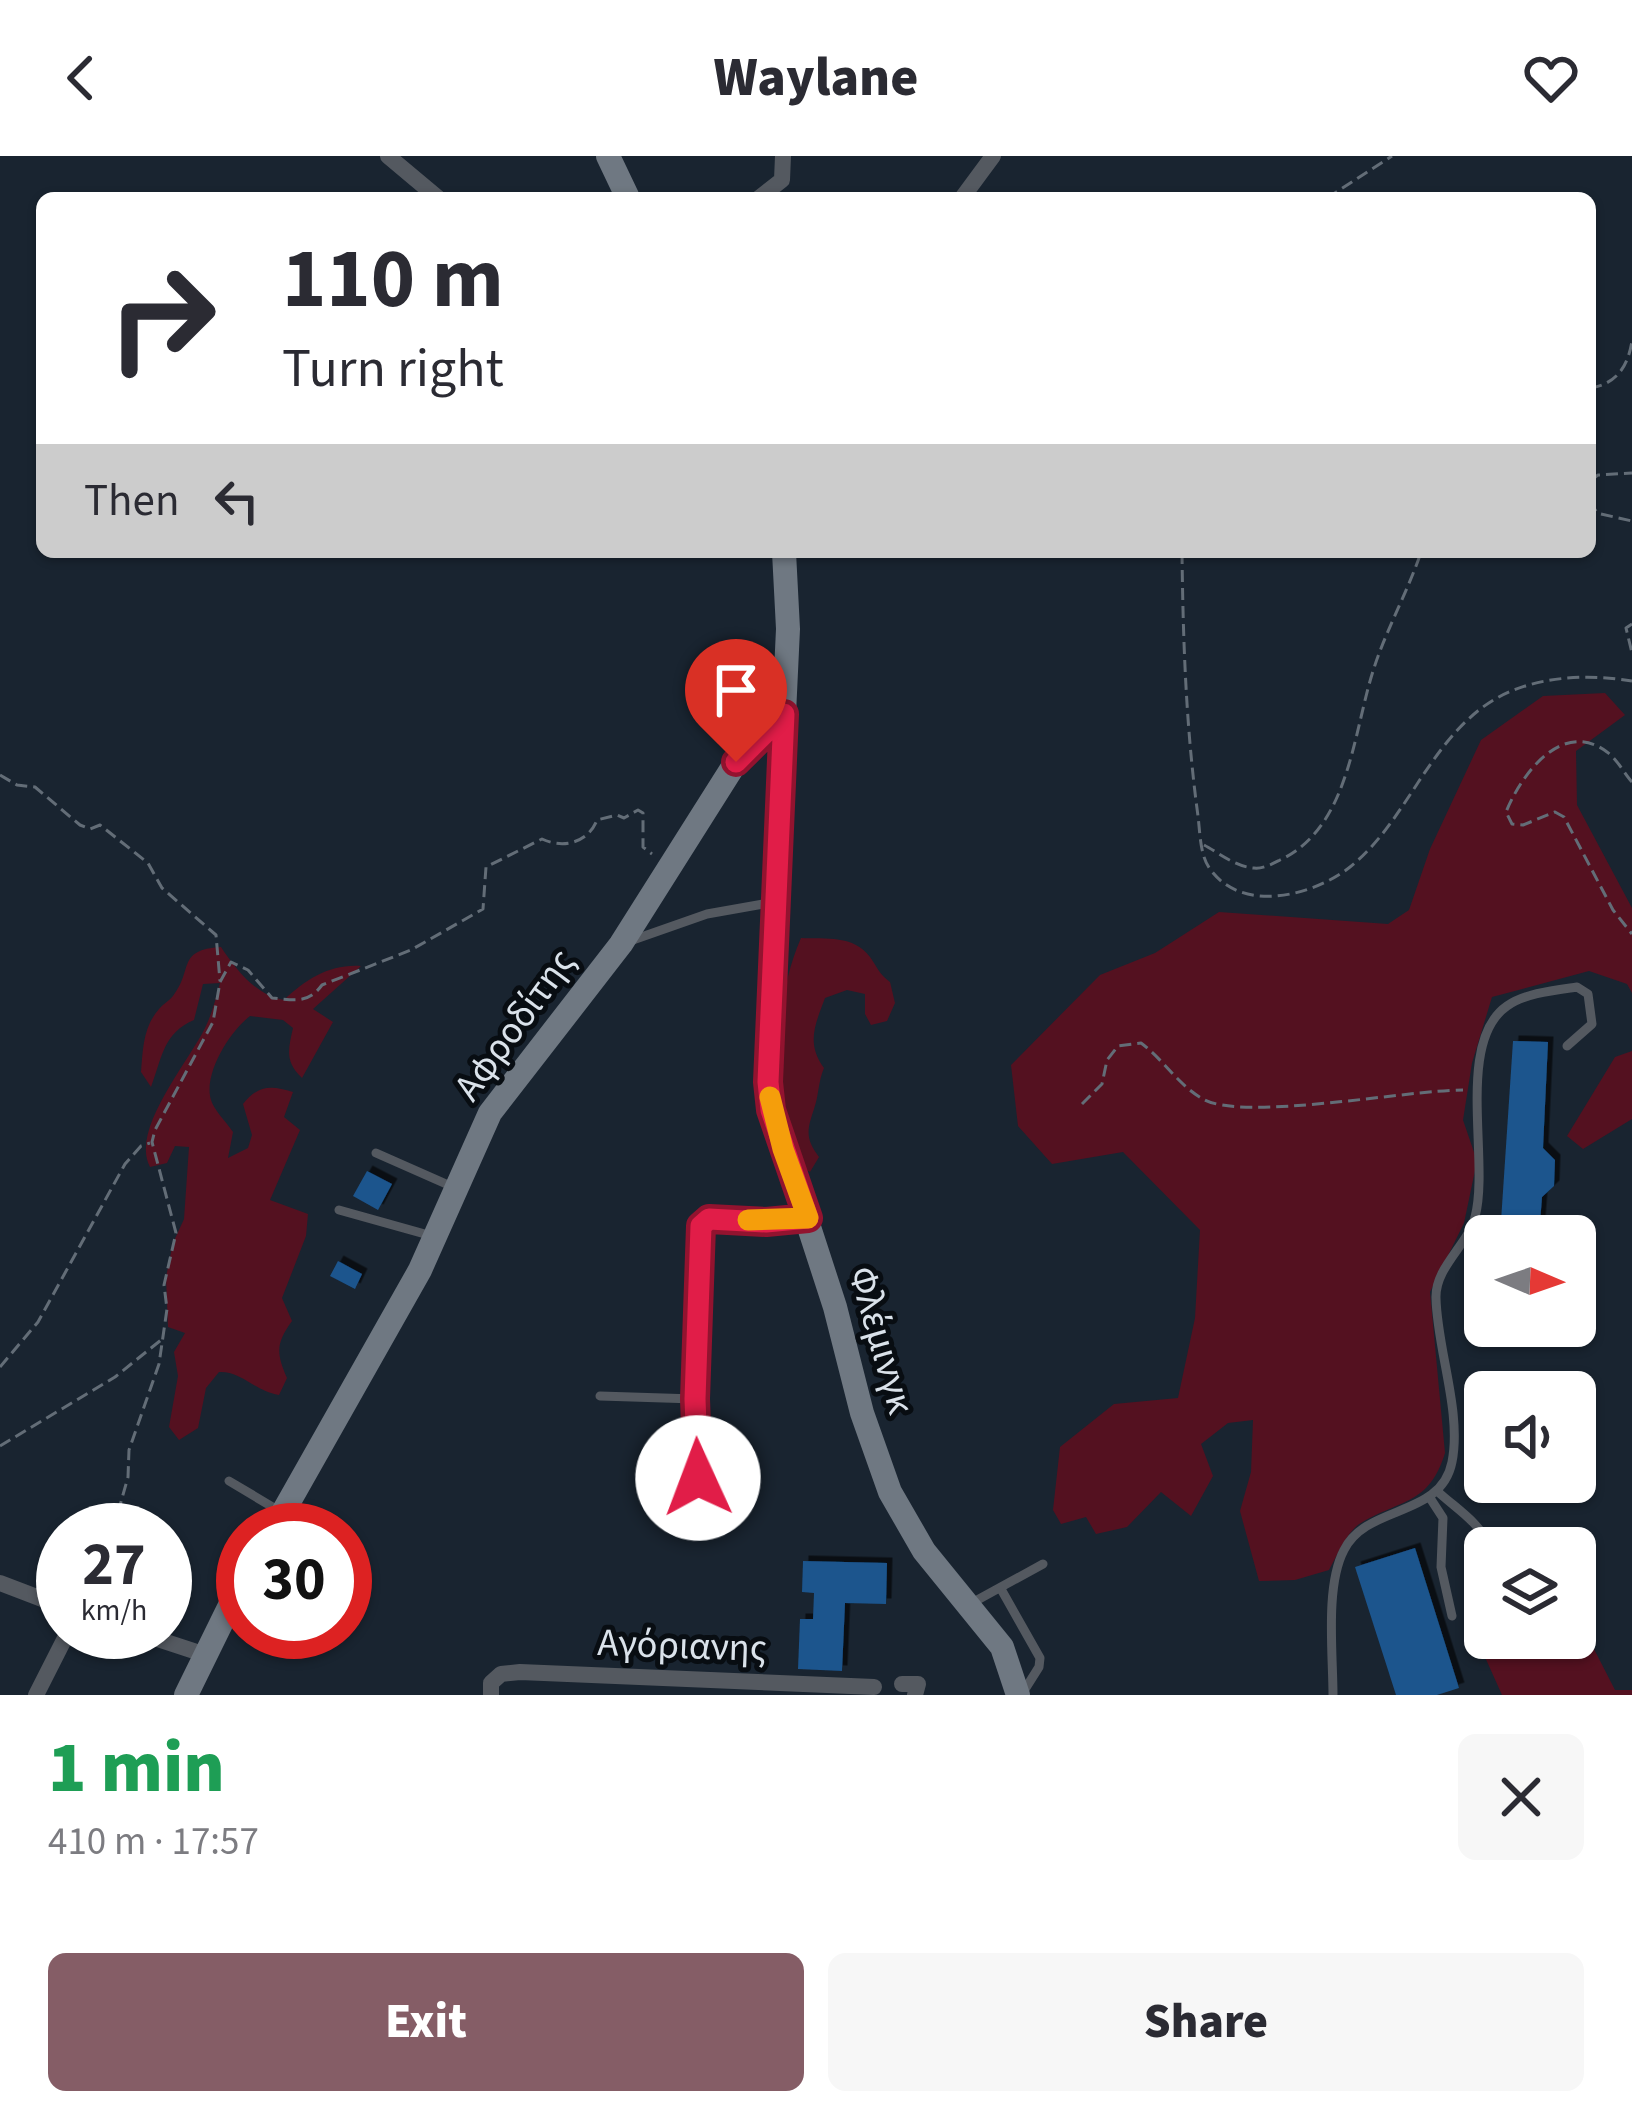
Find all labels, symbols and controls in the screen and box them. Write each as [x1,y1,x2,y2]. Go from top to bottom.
text: Waylane [714,40,918,117]
icon: back [48,45,114,111]
icon: heart [1518,45,1584,111]
text: 110 m [282,220,504,340]
icon: right [84,240,240,396]
text: Turn right [282,331,504,408]
icon: left [204,468,270,534]
text: Then [84,469,180,533]
pin [685,639,787,762]
icon: arrive [703,657,769,723]
street label: Αφροδίτης [441,937,589,1113]
north arrow [1464,1215,1596,1347]
map controls [1464,1215,1596,1659]
street label: Φλέμινγκ [833,1260,929,1421]
button: sound [1464,1371,1596,1503]
position arrow [635,1415,761,1541]
speed limit sign: 30 [216,1503,372,1659]
text: 27 [82,1523,146,1608]
button: layers [1464,1527,1596,1659]
text: km/h [81,1589,147,1632]
street label: Αγόριανης [596,1615,768,1677]
text: 1 min [48,1717,225,1820]
button: close [1458,1734,1584,1860]
text: 410 m · 17:57 [48,1814,259,1870]
button: Exit [48,1953,804,2091]
button: Share [828,1953,1584,2091]

